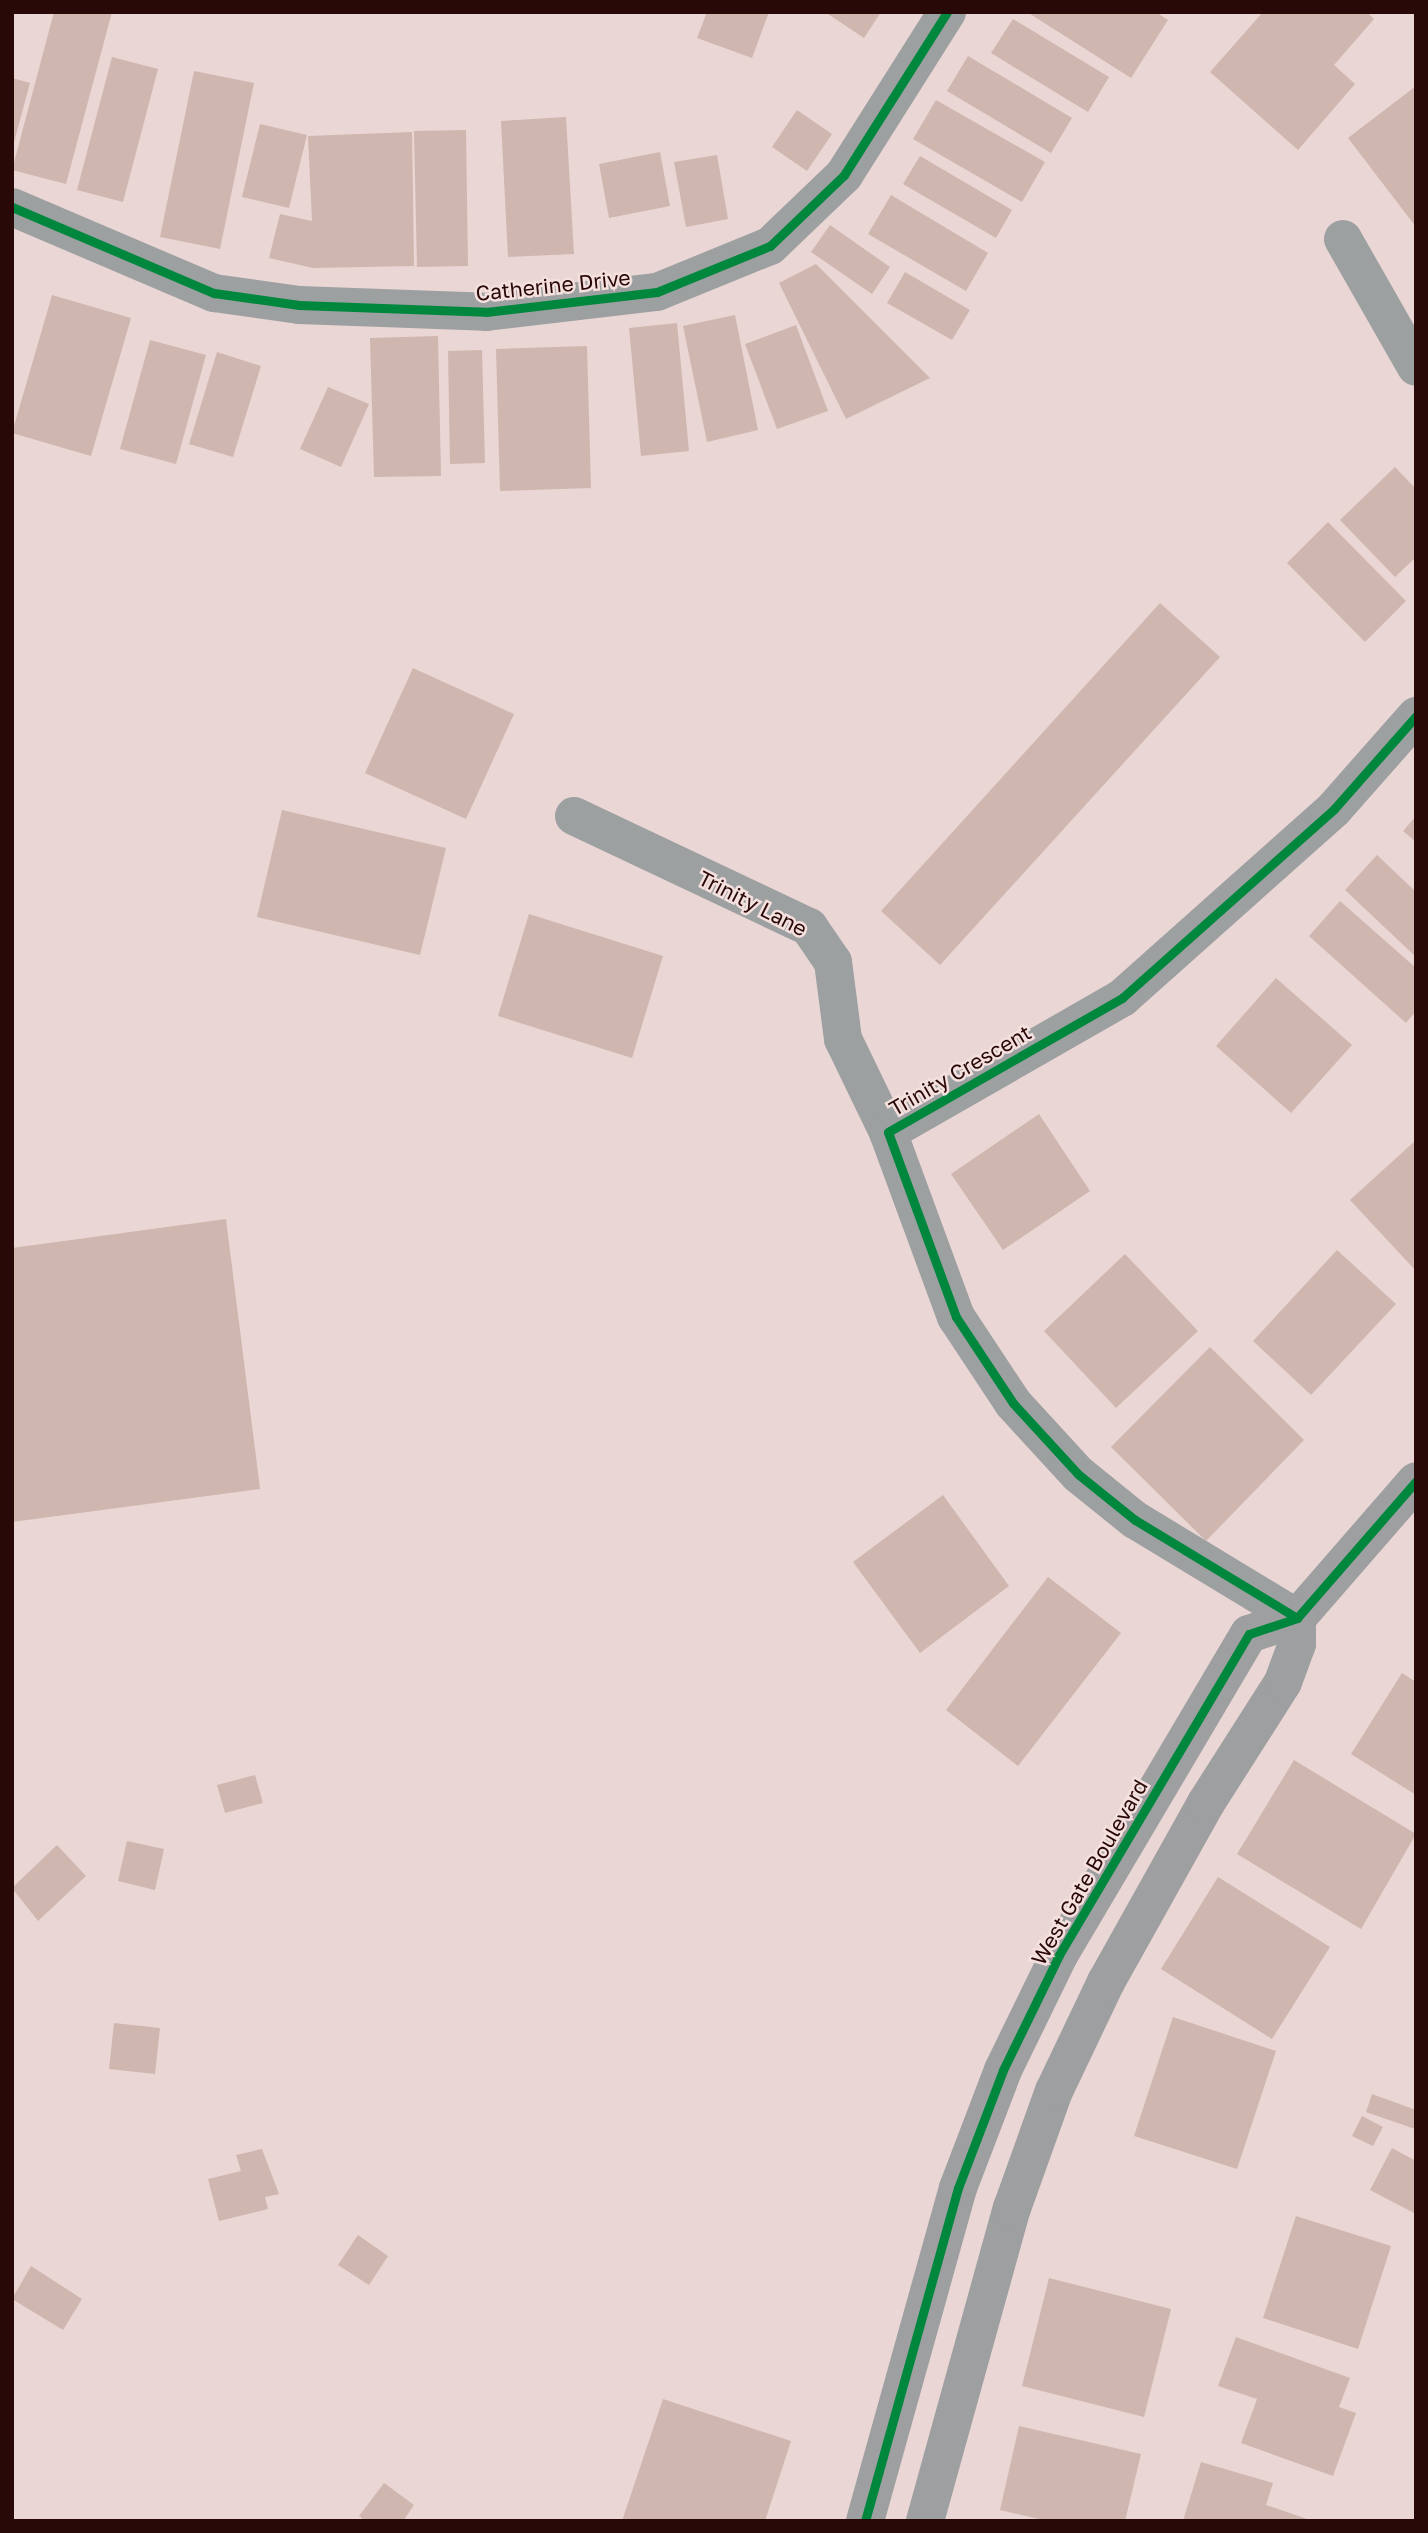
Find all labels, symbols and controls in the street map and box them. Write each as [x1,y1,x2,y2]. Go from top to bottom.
street label: Catherine Drive [474,264,632,306]
street label: Trinity Lane [695,865,811,941]
street label: Trinity Crescent [885,1019,1035,1121]
street label: West Gate Boulevard [1026,1775,1152,1969]

